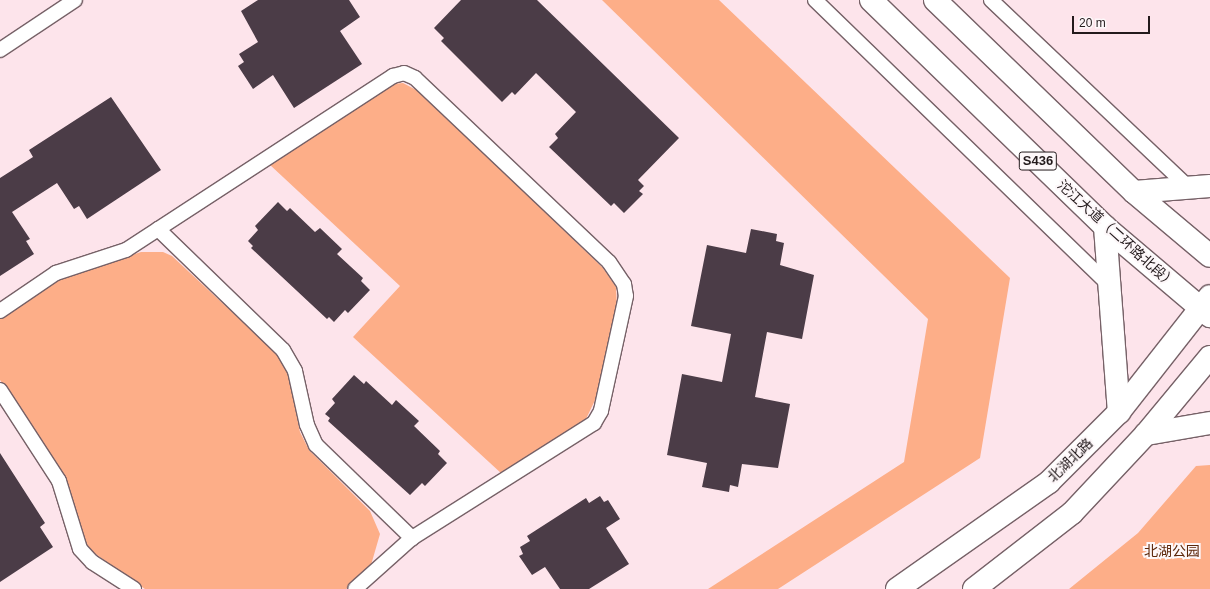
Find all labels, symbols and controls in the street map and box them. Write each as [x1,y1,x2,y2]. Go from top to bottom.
scale bar [1074,8,1152,34]
text: 20 m [1079,16,1106,30]
road number: S436 [1018,150,1058,172]
street label: 沱江大道（二环路北段） [1054,176,1180,292]
street label: 北湖北路 [1044,435,1096,485]
park label: 北湖公园 [1144,543,1200,559]

